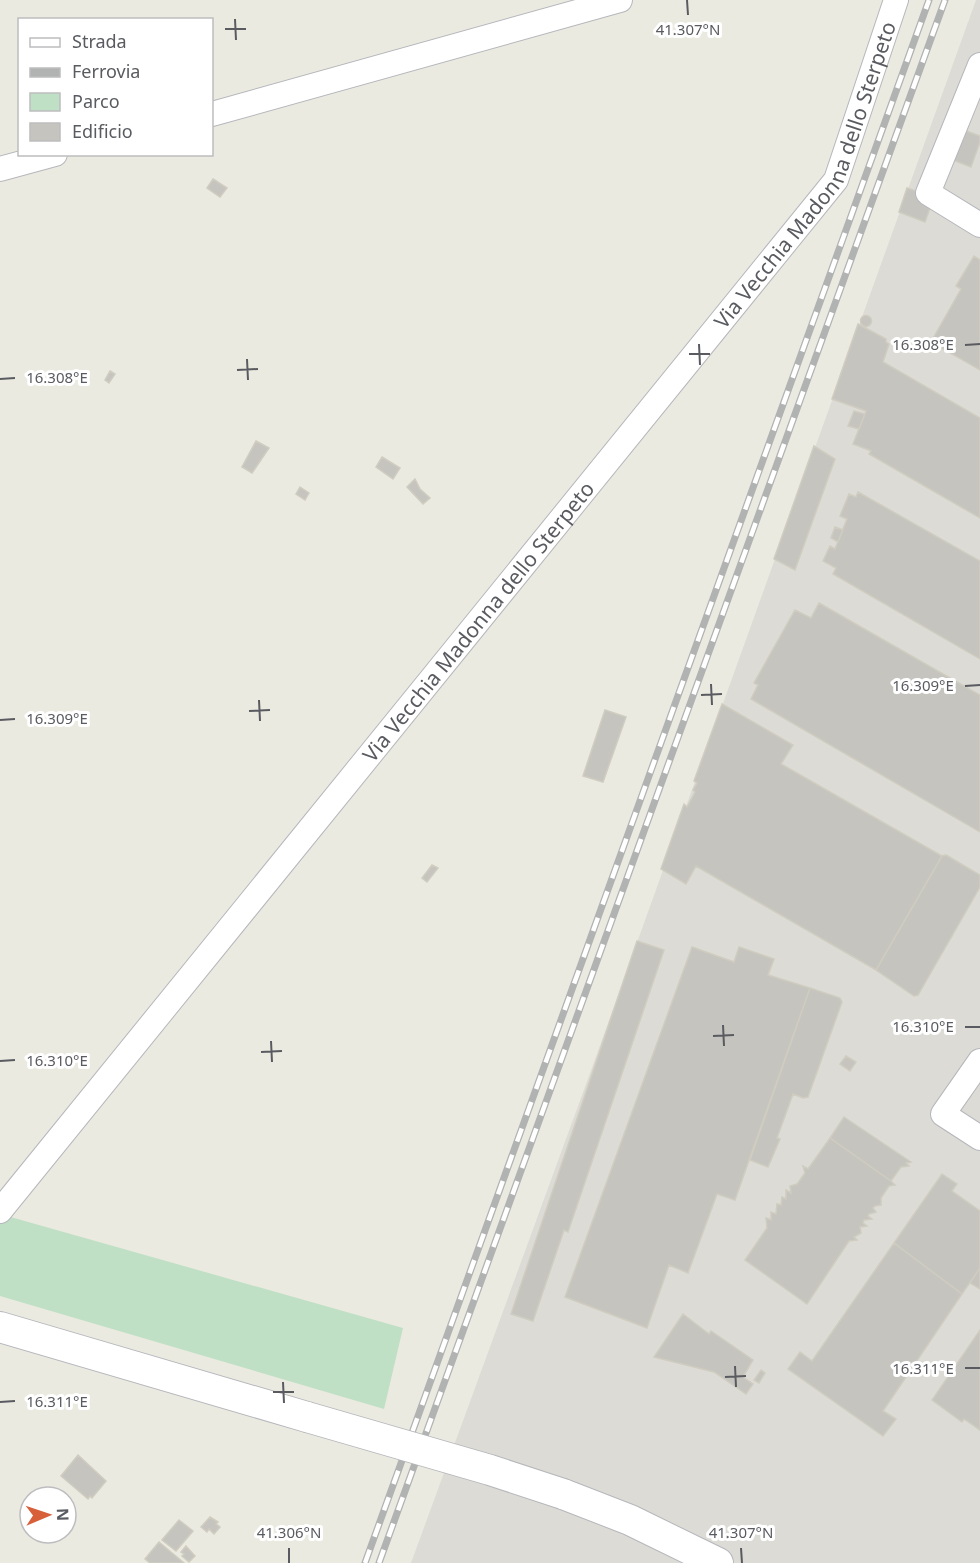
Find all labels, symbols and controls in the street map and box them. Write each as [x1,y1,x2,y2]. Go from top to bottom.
legend [18,18,213,156]
street label: Via Vecchia Madonna dello Sterpeto [707,18,902,334]
text: 41.307°N [656,19,720,39]
text: Strada [72,29,127,53]
text: Ferrovia [72,59,140,83]
text: Parco [72,89,120,113]
text: Edificio [72,119,133,143]
text: 16.308°E [892,334,954,354]
text: 16.308°E [26,367,88,387]
street label: Via Vecchia Madonna dello Sterpeto [356,475,600,768]
text: 16.309°E [892,675,954,695]
text: 16.309°E [26,708,88,728]
text: 16.310°E [892,1016,954,1036]
text: 16.310°E [26,1050,88,1070]
text: 16.311°E [892,1358,954,1378]
text: 16.311°E [26,1391,88,1411]
north arrow [18,1485,78,1545]
text: N [52,1508,74,1521]
text: 41.306°N [257,1522,321,1542]
text: 41.307°N [709,1522,773,1542]

